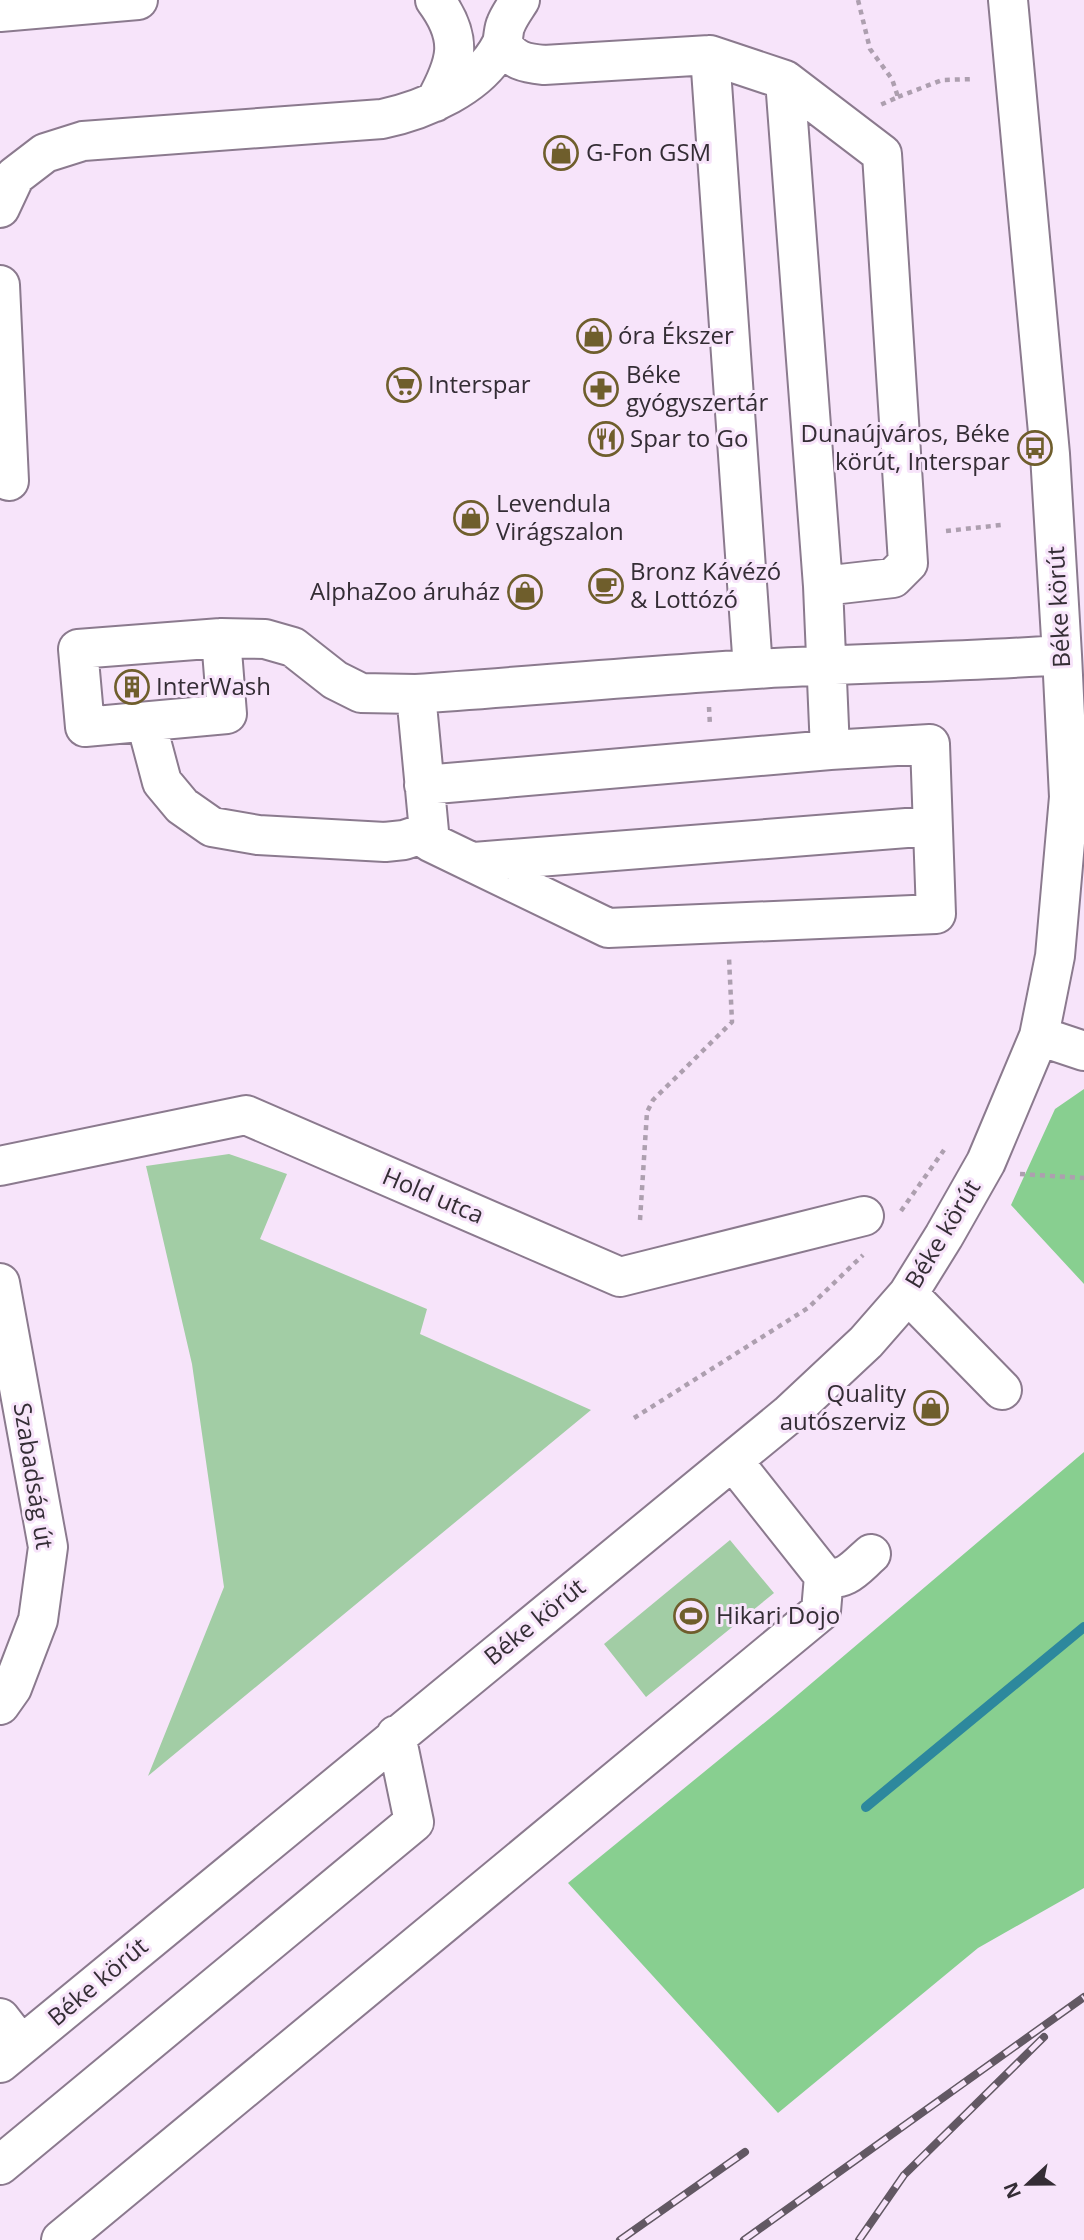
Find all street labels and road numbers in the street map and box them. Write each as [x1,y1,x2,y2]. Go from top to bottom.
street label: Béke körút [1038,546,1077,669]
street label: Hold utca [378,1158,489,1231]
street label: Béke körút [896,1173,987,1294]
street label: Szabadság út [7,1400,62,1551]
street label: Béke körút [476,1570,592,1672]
street label: Béke körút [40,1929,154,2033]

